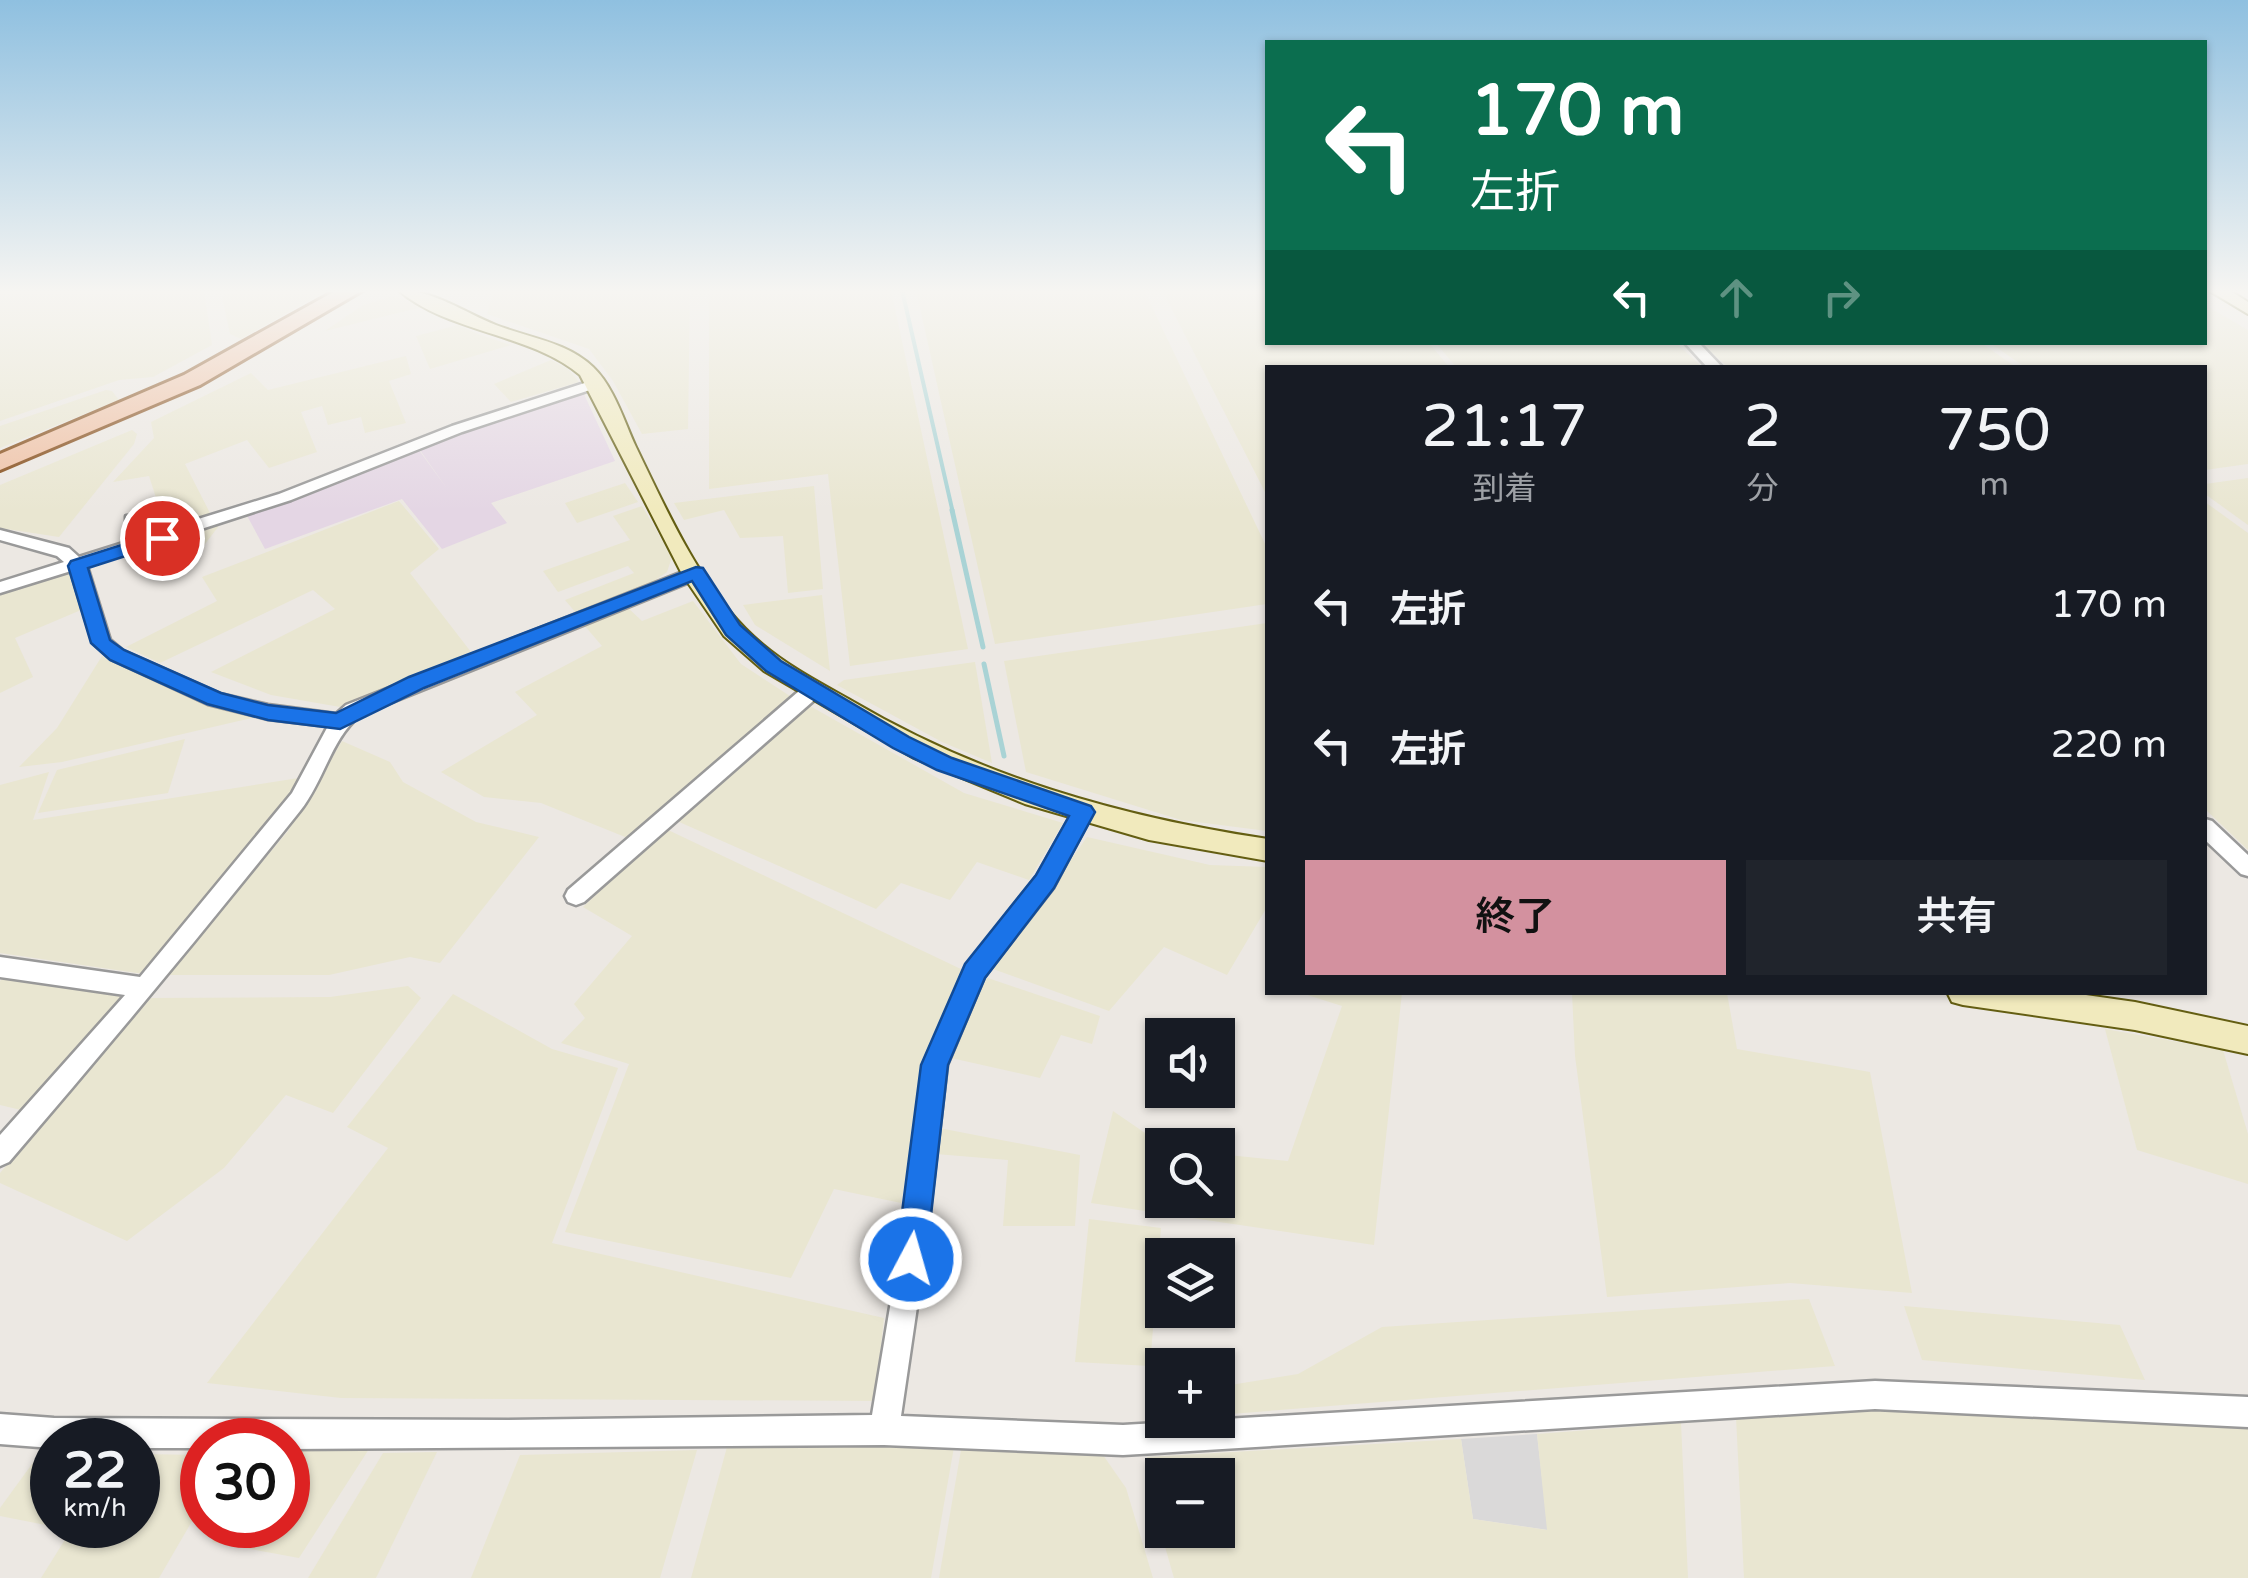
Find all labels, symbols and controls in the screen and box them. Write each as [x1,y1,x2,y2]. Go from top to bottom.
text: 170 m [1470,70,1684,154]
icon: left [1305,80,1435,210]
text: 左折 [1470,166,1560,220]
icon: left [1604,270,1659,325]
icon: ahead [1709,270,1764,325]
icon: right [1814,270,1869,325]
text: 21:17 [1421,391,1588,463]
text: 2 [1744,391,1781,463]
text: 750 [1938,395,2051,467]
text: m [1980,466,2009,504]
text: 到着 [1472,470,1536,508]
text: 分 [1747,470,1779,508]
pin [120,496,205,581]
icon: arrive [135,511,190,566]
icon: left [1305,578,1360,633]
text: 170 m [2051,582,2167,628]
text: 左折 [1390,587,1466,633]
icon: left [1305,718,1360,773]
text: 220 m [2051,722,2167,768]
text: 左折 [1390,727,1466,773]
button: 終了 [1305,860,1726,975]
button: 共有 [1746,860,2167,975]
map controls [1145,1018,1235,1548]
button: sound [1145,1018,1235,1108]
button: search [1145,1128,1235,1218]
position arrow [859,1207,963,1311]
button: layers [1145,1238,1235,1328]
button: + [1145,1348,1235,1438]
speed limit sign: 30 [180,1418,310,1548]
text: 22 [64,1441,126,1501]
button: − [1145,1458,1235,1548]
text: km/h [64,1493,126,1523]

